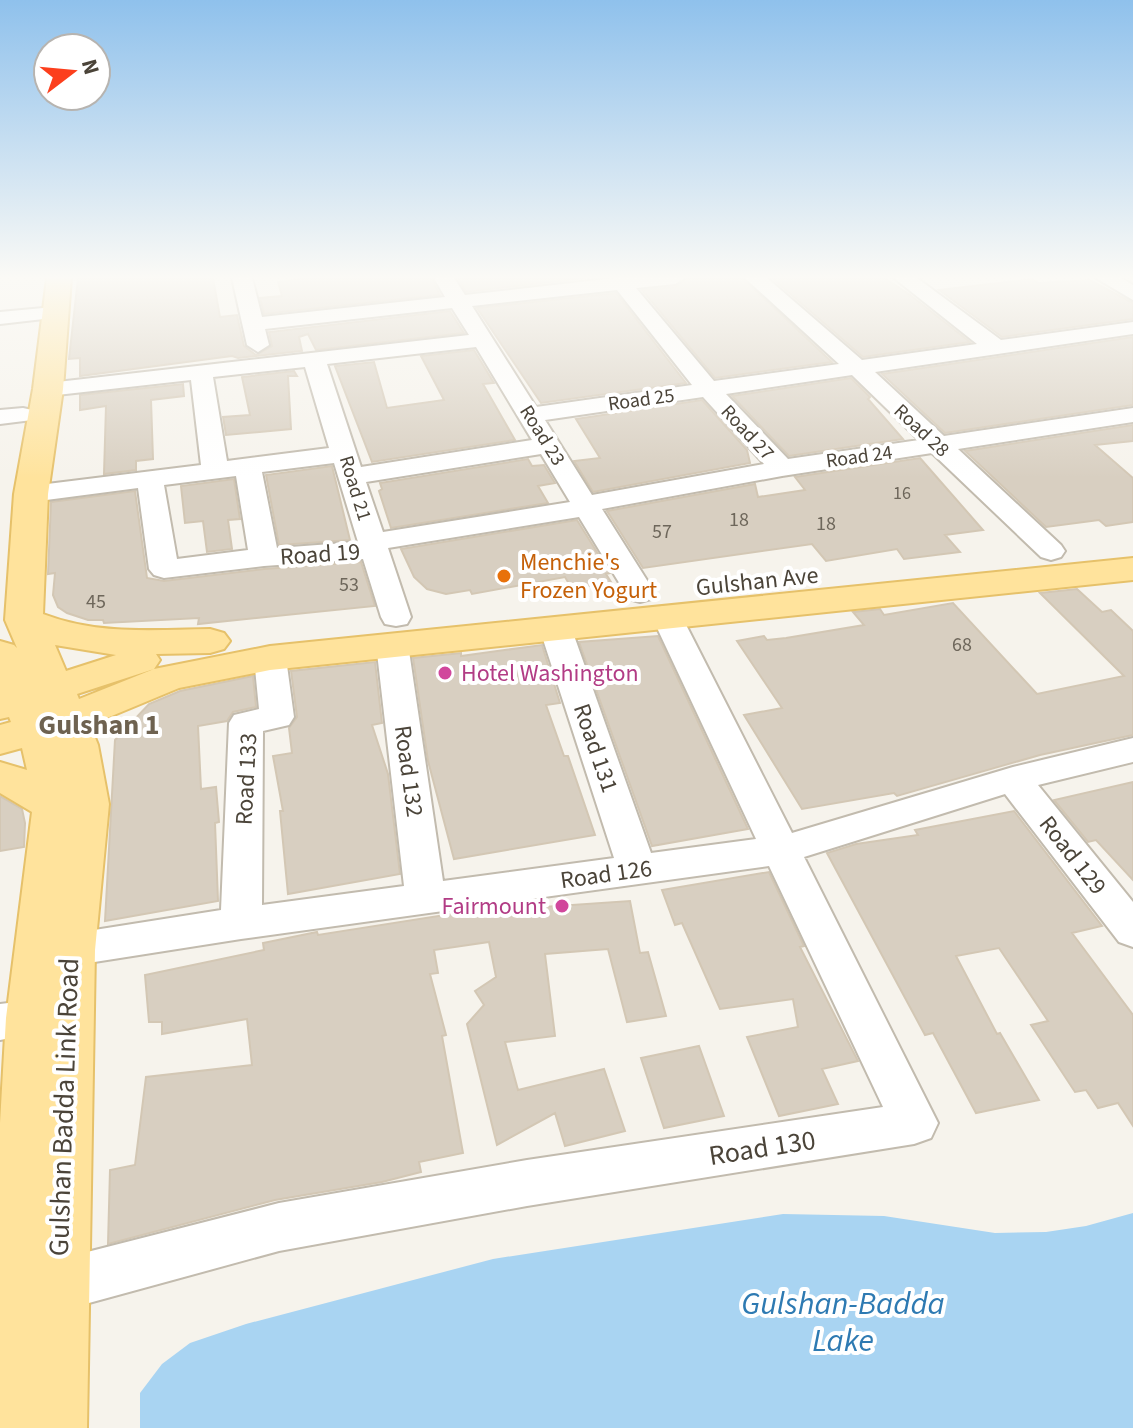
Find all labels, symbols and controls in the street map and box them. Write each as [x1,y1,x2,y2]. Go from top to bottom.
north arrow [32,32,112,112]
text: N [73,55,108,78]
street label: Road 25 [606,381,676,419]
street label: Road 28 [887,398,955,464]
street label: Road 27 [714,399,780,467]
street label: Road 23 [513,400,572,471]
street label: Road 24 [824,438,894,476]
street label: Road 21 [332,452,378,524]
house number: 16 [893,481,911,506]
house number: 18 [729,506,749,534]
house number: 18 [816,510,836,538]
house number: 57 [652,518,672,546]
street label: Road 19 [279,534,361,575]
place label: Menchie's Frozen Yogurt [520,545,657,608]
street label: Gulshan Ave [694,558,820,605]
marker: Menchie's Frozen Yogurt [495,567,513,585]
house number: 53 [339,571,359,599]
house number: 45 [86,588,106,616]
house number: 68 [952,631,972,659]
place label: Hotel Washington [461,656,639,691]
marker: Hotel Washington [436,664,454,682]
street label: Road 131 [564,699,627,797]
district label: Gulshan 1 [38,705,160,745]
street label: Road 132 [385,723,432,819]
street label: Road 133 [227,732,266,826]
street label: Road 129 [1030,808,1115,902]
street label: Road 126 [558,851,654,898]
place label: Fairmount [441,889,546,924]
marker: Fairmount [553,897,571,915]
street label: Gulshan Badda Link Road [39,957,89,1257]
street label: Road 130 [706,1120,818,1176]
water label: Gulshan-Badda Lake [741,1281,945,1364]

